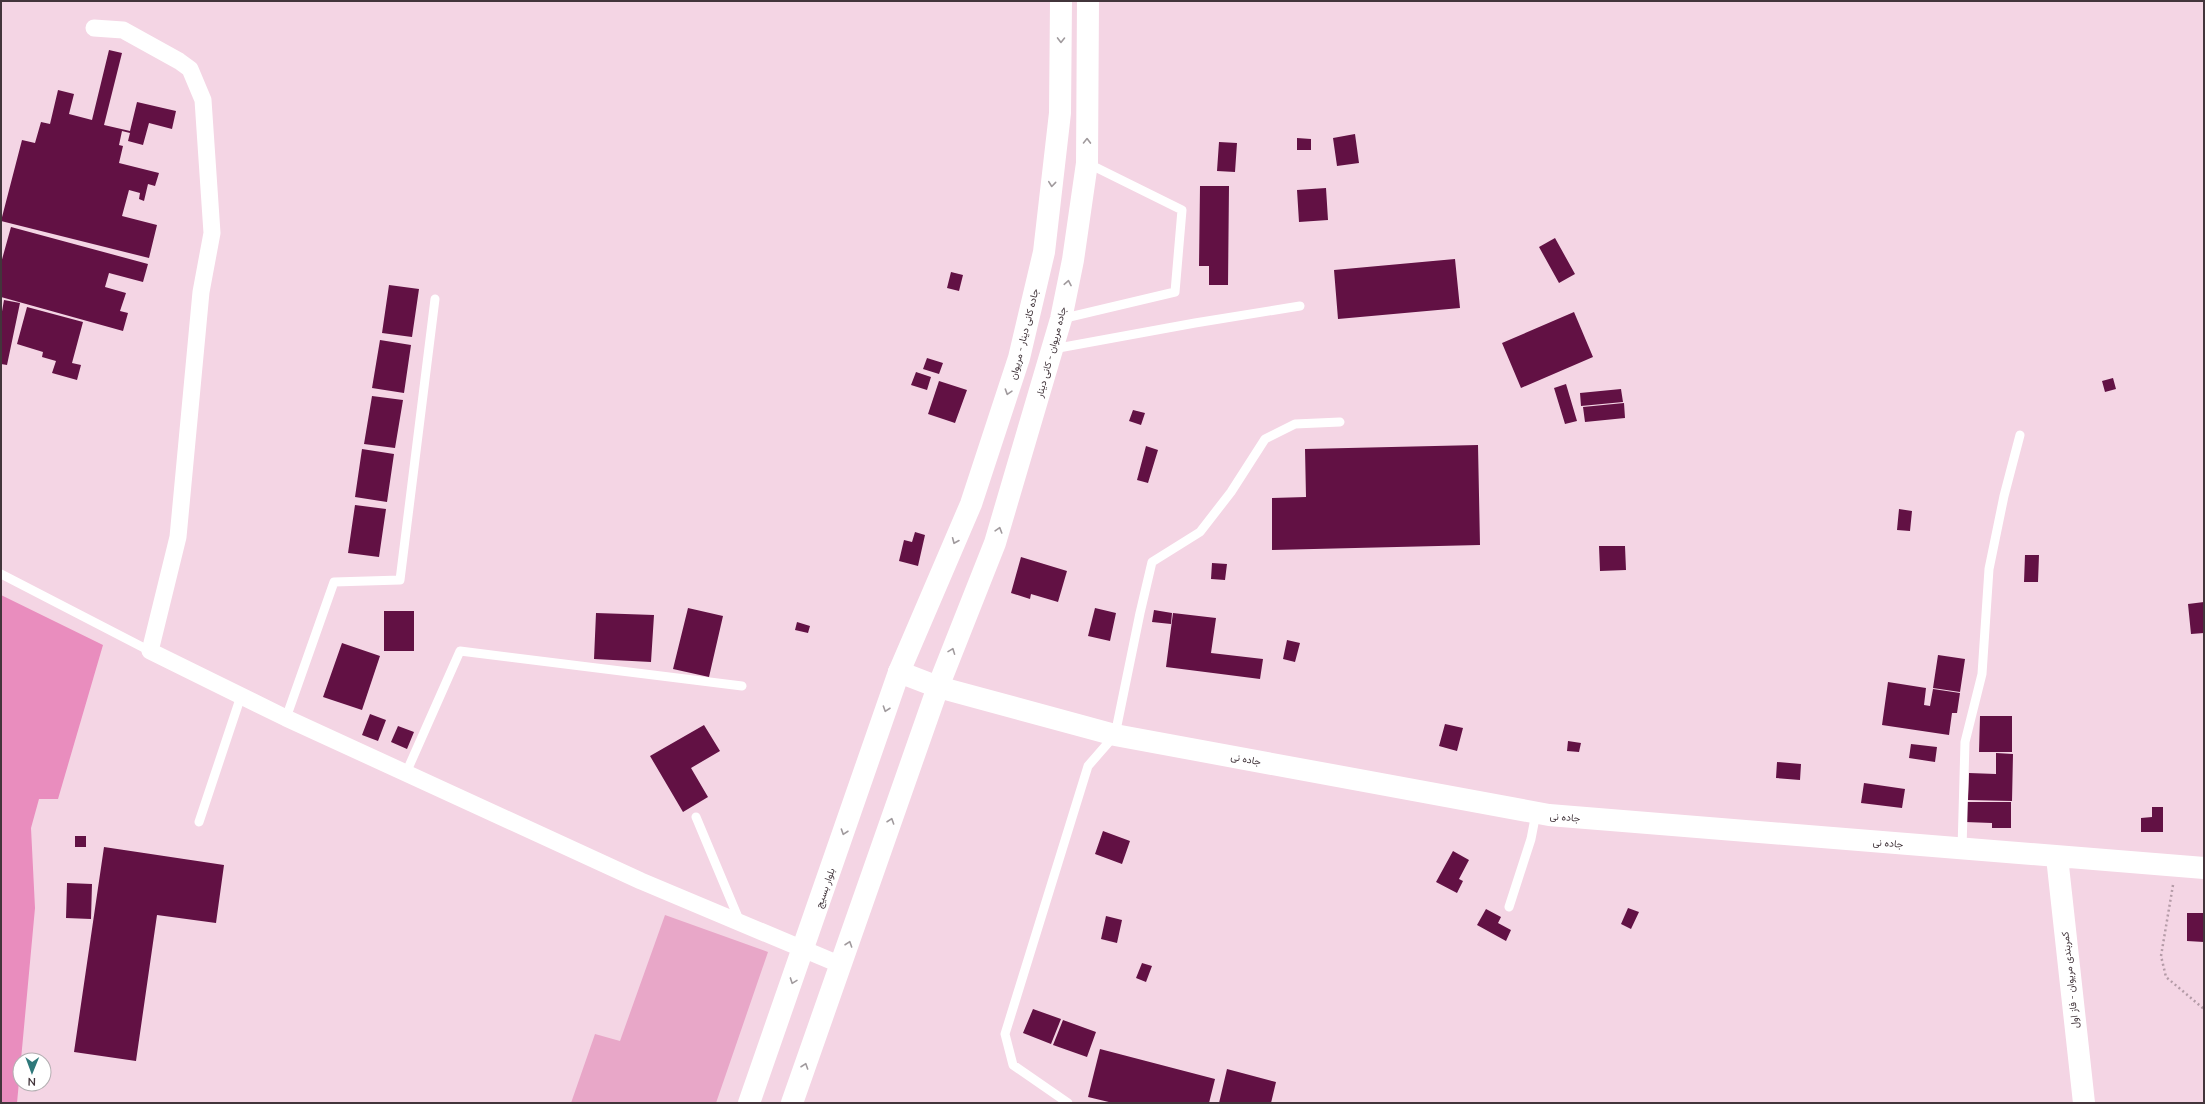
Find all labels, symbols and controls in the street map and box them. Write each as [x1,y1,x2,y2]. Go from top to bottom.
one-way arrow [1057,37,1065,43]
one-way arrow [1083,138,1092,144]
one-way arrow [1047,180,1056,187]
one-way arrow [1064,280,1072,286]
street label: جاده کانی دینار - مریوان [1006,287,1042,381]
street label: جاده مریوان - کانی دینار [1032,305,1069,400]
one-way arrow [1004,389,1013,396]
one-way arrow [994,526,1003,533]
one-way arrow [952,537,960,545]
one-way arrow [948,647,956,654]
one-way arrow [883,705,891,712]
street label: جاده نی [1230,750,1263,768]
street label: جاده نی [1549,809,1581,825]
one-way arrow [887,817,895,824]
one-way arrow [841,828,849,835]
street label: جاده نی [1872,835,1904,851]
street label: بلوار بسیج [812,866,838,910]
street label: کمربندی مریوان - فاز اول [2058,930,2082,1029]
one-way arrow [844,940,852,947]
one-way arrow [789,977,797,984]
north arrow [12,1052,52,1092]
one-way arrow [801,1063,809,1070]
text: N [28,1075,36,1089]

